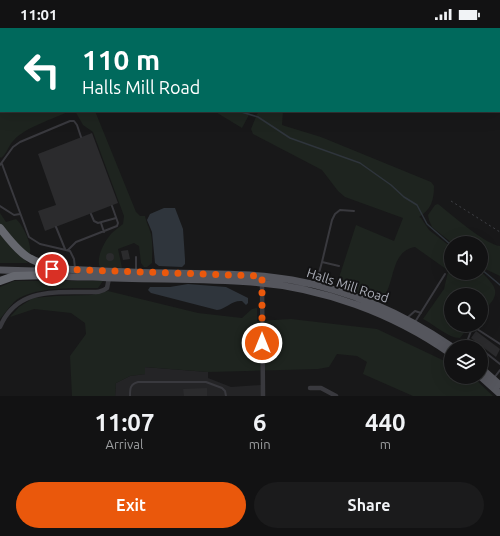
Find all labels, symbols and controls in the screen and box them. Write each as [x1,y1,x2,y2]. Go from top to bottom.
text: 11:01 [20,6,58,23]
icon: left [16,44,68,96]
text: 110 m [82,44,160,75]
text: Halls Mill Road [82,77,200,97]
map controls [444,236,488,384]
button: sound [444,236,488,280]
pin [35,252,69,286]
icon: arrive [41,258,63,280]
street label: Halls Mill Road [305,265,391,305]
button: search [444,288,488,332]
position arrow [241,322,283,364]
button: layers [444,340,488,384]
text: 11:07 [94,409,154,436]
text: 6 [253,409,266,436]
text: 440 [365,409,406,436]
text: Arrival [105,437,143,451]
text: min [249,437,271,451]
text: m [380,437,391,451]
button: Exit [16,482,246,528]
button: Share [254,482,484,528]

